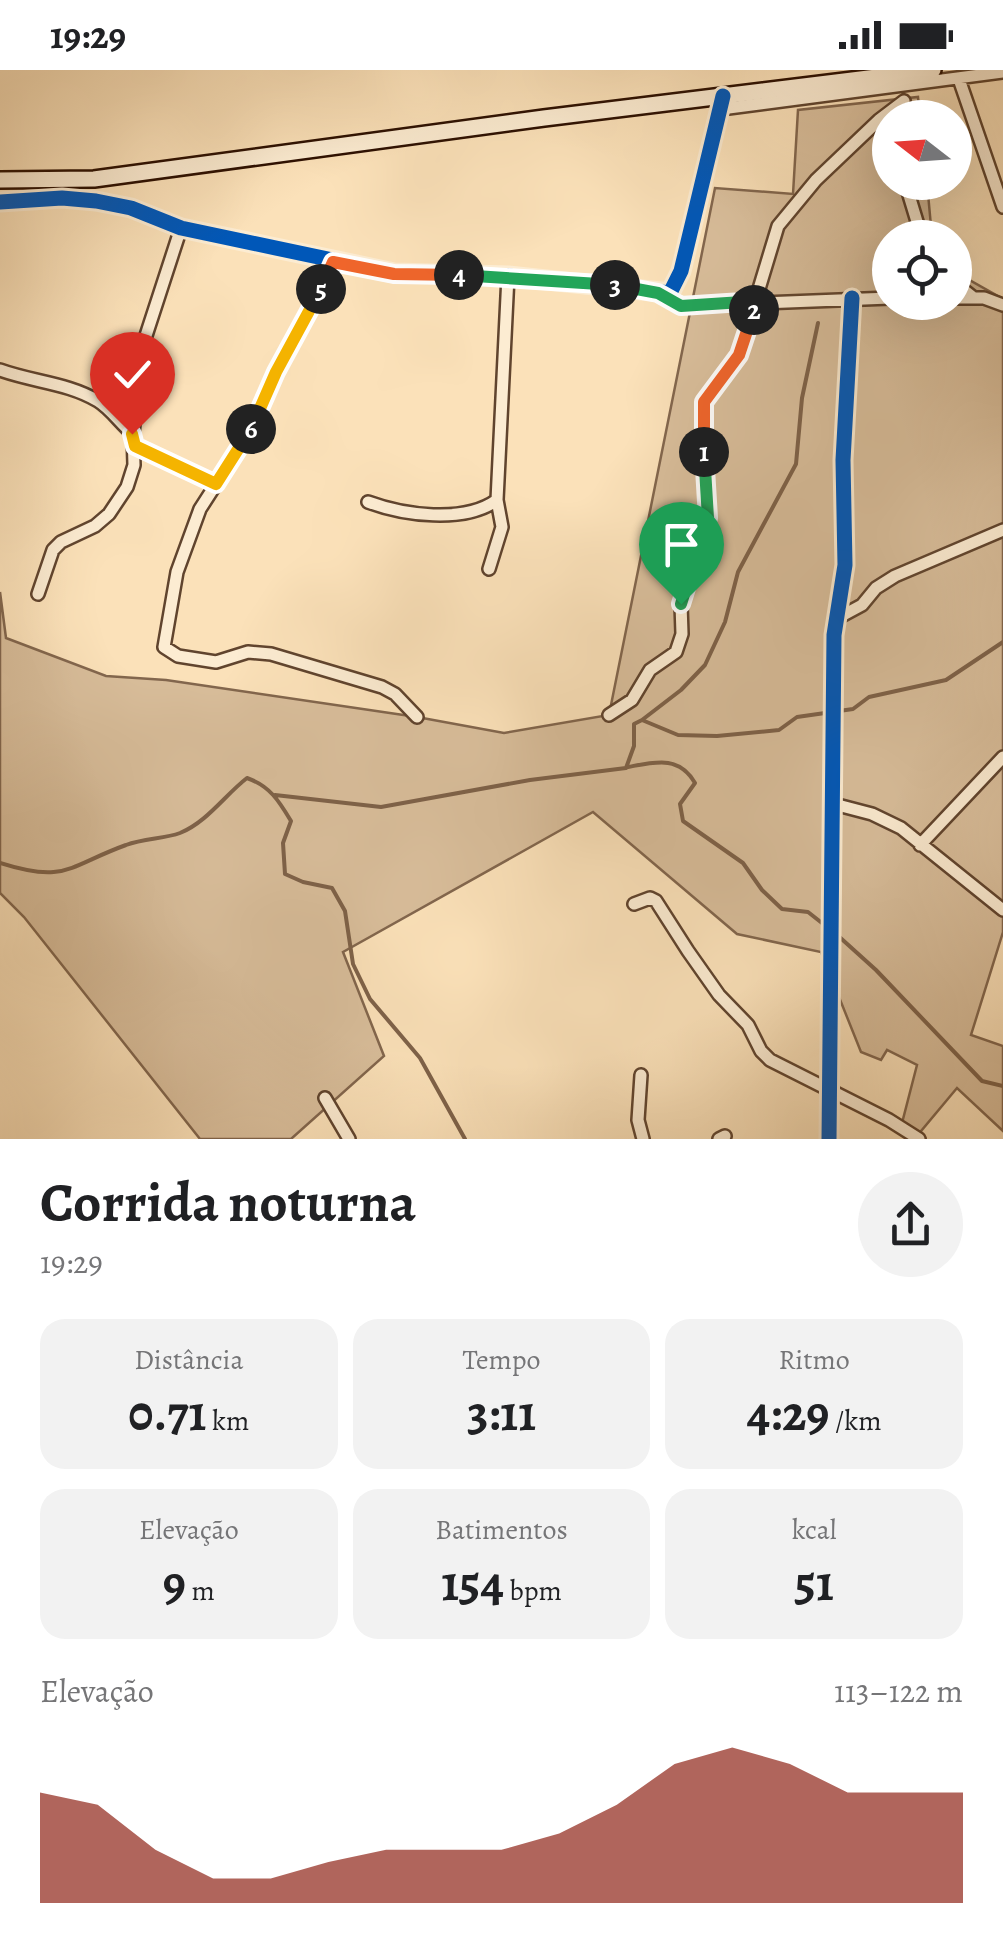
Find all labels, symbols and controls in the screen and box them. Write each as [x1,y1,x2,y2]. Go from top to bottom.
text: 19:29 [50,9,126,61]
north arrow [872,100,972,200]
map controls [872,100,972,320]
button: locate [872,220,972,320]
pin: 4 [434,250,484,300]
text: 4 [452,256,466,294]
pin: 3 [590,260,640,310]
pin: 5 [296,264,346,314]
text: 3 [609,266,621,304]
text: 5 [315,270,327,308]
pin: 2 [729,285,779,335]
text: 2 [747,291,761,329]
pin [90,332,175,435]
icon: check [105,347,160,402]
pin: 6 [226,404,276,454]
text: 6 [244,410,258,448]
pin: 1 [679,427,729,477]
text: 1 [699,433,709,471]
pin [639,502,724,605]
icon: arrive [654,517,709,572]
text: Corrida noturna [40,1165,416,1240]
button: share [858,1172,963,1277]
text: 19:29 [40,1240,103,1284]
text: Distância [134,1341,243,1379]
text: Tempo [462,1341,541,1379]
text: Ritmo [779,1341,850,1379]
text: 0.71 [128,1379,207,1447]
text: 3:11 [467,1379,536,1447]
text: 4:29 [747,1379,830,1447]
text: km [207,1402,249,1440]
text: /km [830,1402,881,1440]
text: Elevação [139,1511,239,1549]
text: Batimentos [435,1511,568,1549]
text: kcal [792,1511,837,1549]
text: 9 [163,1549,186,1617]
text: 154 [441,1549,504,1617]
text: 51 [795,1549,834,1617]
text: m [186,1572,215,1610]
text: bpm [504,1572,562,1610]
text: Elevação [40,1669,154,1713]
text: 113–122 m [834,1669,963,1713]

